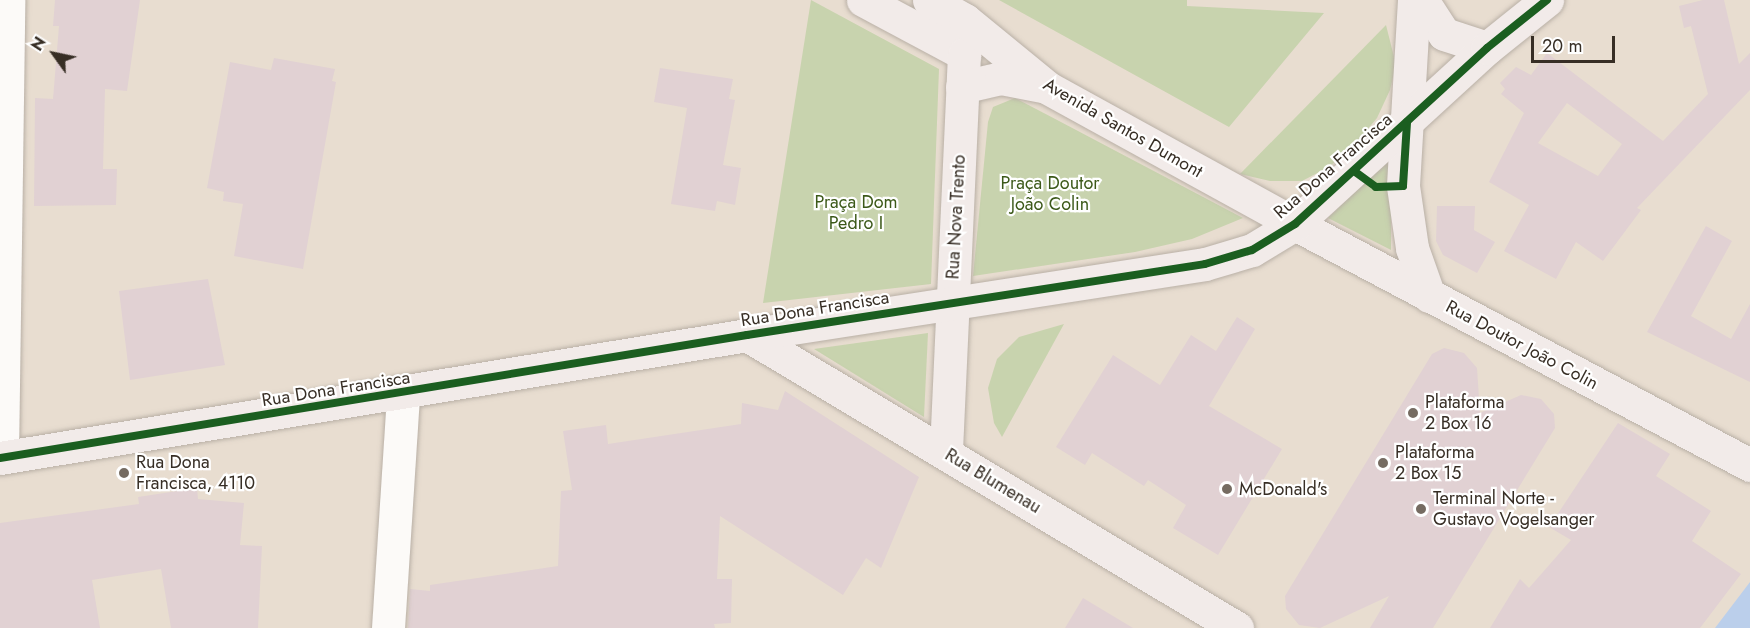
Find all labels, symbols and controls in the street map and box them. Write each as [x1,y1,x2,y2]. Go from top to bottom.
north arrow [24,24,84,84]
scale bar [1534,24,1618,62]
text: N [25,32,52,56]
text: 20 m [1542,33,1582,59]
street label: Avenida Santos Dumont [1039,74,1207,182]
street label: Rua Dona Francisca [1269,109,1397,223]
street label: Rua Nova Trento [942,154,970,280]
park label: Praça Doutor João Colin [1001,173,1099,216]
park label: Praça Dom Pedro I [814,192,898,234]
street label: Rua Dona Francisca [739,287,891,331]
street label: Rua Doutor João Colin [1442,296,1602,394]
street label: Rua Dona Francisca [260,367,412,411]
place label: Plataforma 2 Box 16 [1425,392,1504,434]
marker: Plataforma 2 Box 16 [1406,406,1420,420]
place label: Plataforma 2 Box 15 [1395,442,1474,484]
street label: Rua Blumenau [941,444,1045,518]
place label: Rua Dona Francisca, 4110 [136,452,255,494]
marker: Plataforma 2 Box 15 [1376,456,1390,470]
marker: Rua Dona Francisca, 4110 [117,466,131,480]
place label: McDonald's [1239,478,1327,500]
marker: McDonald's [1220,482,1234,496]
place label: Terminal Norte - Gustavo Vogelsanger [1433,488,1594,530]
marker: Terminal Norte - Gustavo Vogelsanger [1414,502,1428,516]

